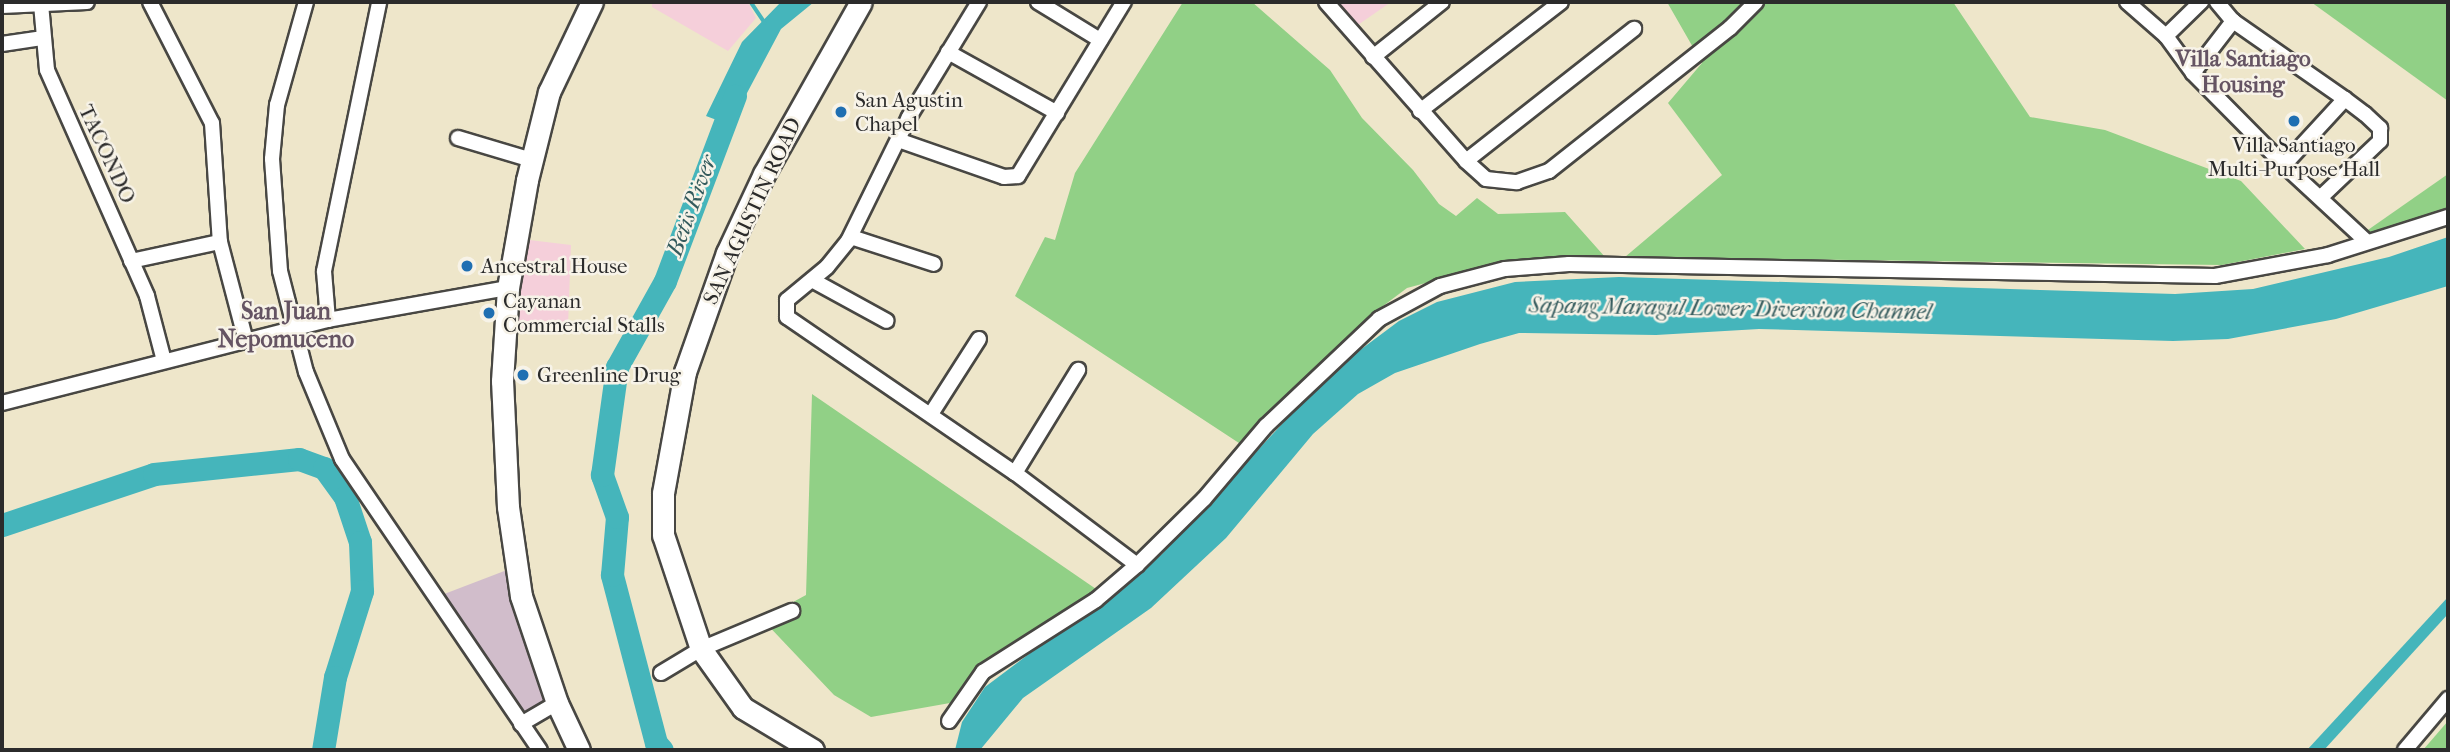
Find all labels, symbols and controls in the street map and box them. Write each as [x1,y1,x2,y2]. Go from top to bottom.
district label: Villa Santiago Housing [2175,45,2311,99]
place label: San Agustin Chapel [855,87,963,137]
street label: TACONDO [73,101,141,207]
marker: San Agustin Chapel [833,104,849,120]
marker: Villa Santiago Multi-Purpose Hall [2286,113,2302,129]
street label: SAN AGUSTIN ROAD [698,114,806,308]
place label: Villa Santiago Multi-Purpose Hall [2208,132,2380,182]
water label: Betis River [661,152,723,260]
place label: Ancestral House [481,253,627,279]
marker: Ancestral House [459,258,475,274]
place label: Cayanan Commercial Stalls [503,288,665,338]
water label: Sapang Maragul Lower Diversion Channel [1528,292,1932,326]
district label: San Juan Nepomuceno [218,298,354,354]
marker: Cayanan Commercial Stalls [481,305,497,321]
place label: Greenline Drug [537,362,681,388]
marker: Greenline Drug [515,367,531,383]

